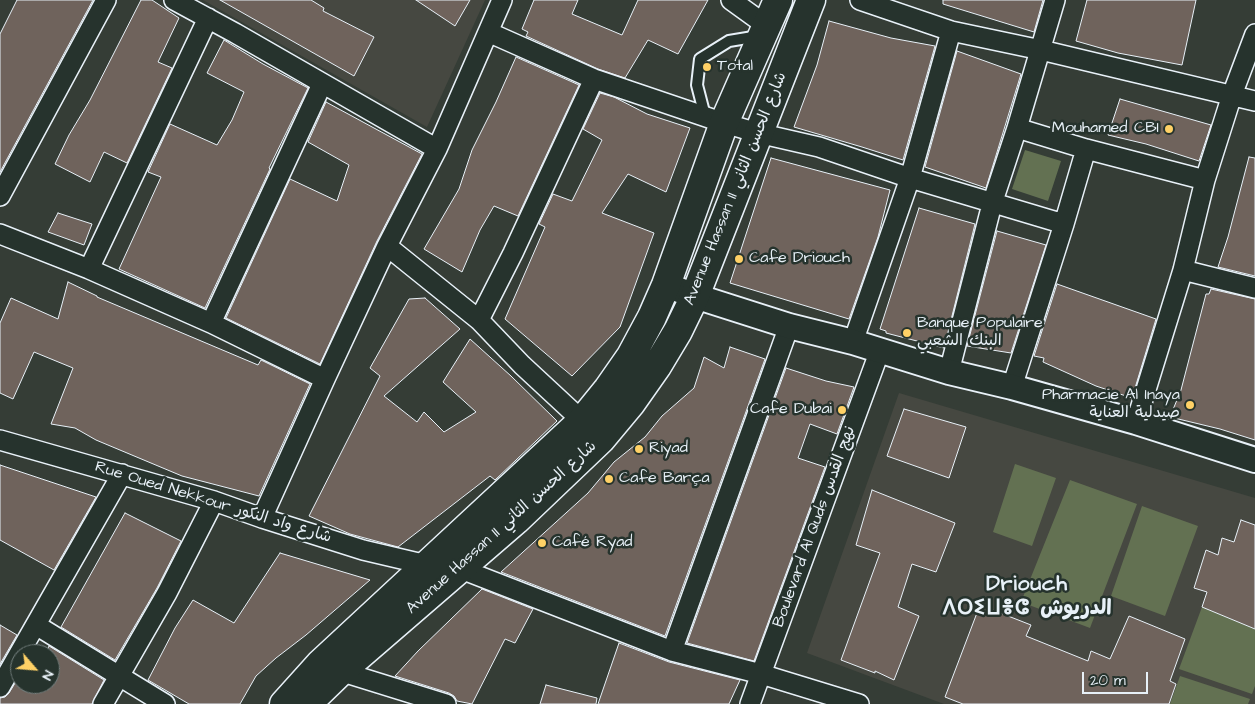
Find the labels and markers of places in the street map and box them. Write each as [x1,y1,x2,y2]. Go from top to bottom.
place label: Total [717,57,753,77]
marker: Total [701,61,713,73]
place label: Mouhamed CBI [1052,119,1159,139]
marker: Mouhamed CBI [1163,123,1175,135]
place label: Cafe Driouch [749,249,850,269]
marker: Cafe Driouch [733,253,745,265]
place label: Banque Populaire البنك الشعبي [917,314,1043,352]
marker: Banque Populaire البنك الشعبي [901,327,913,339]
place label: Pharmacie Al Inaya صيدلية العناية [1042,386,1180,424]
marker: Pharmacie Al Inaya صيدلية العناية [1184,399,1196,411]
place label: Cafe Dubai [750,400,832,420]
marker: Cafe Dubai [836,404,848,416]
place label: Riyad [649,439,688,459]
marker: Riyad [633,443,645,455]
place label: Cafe Barça [619,469,710,489]
marker: Cafe Barça [603,473,615,485]
place label: Café Ryad [552,533,633,553]
marker: Café Ryad [536,537,548,549]

